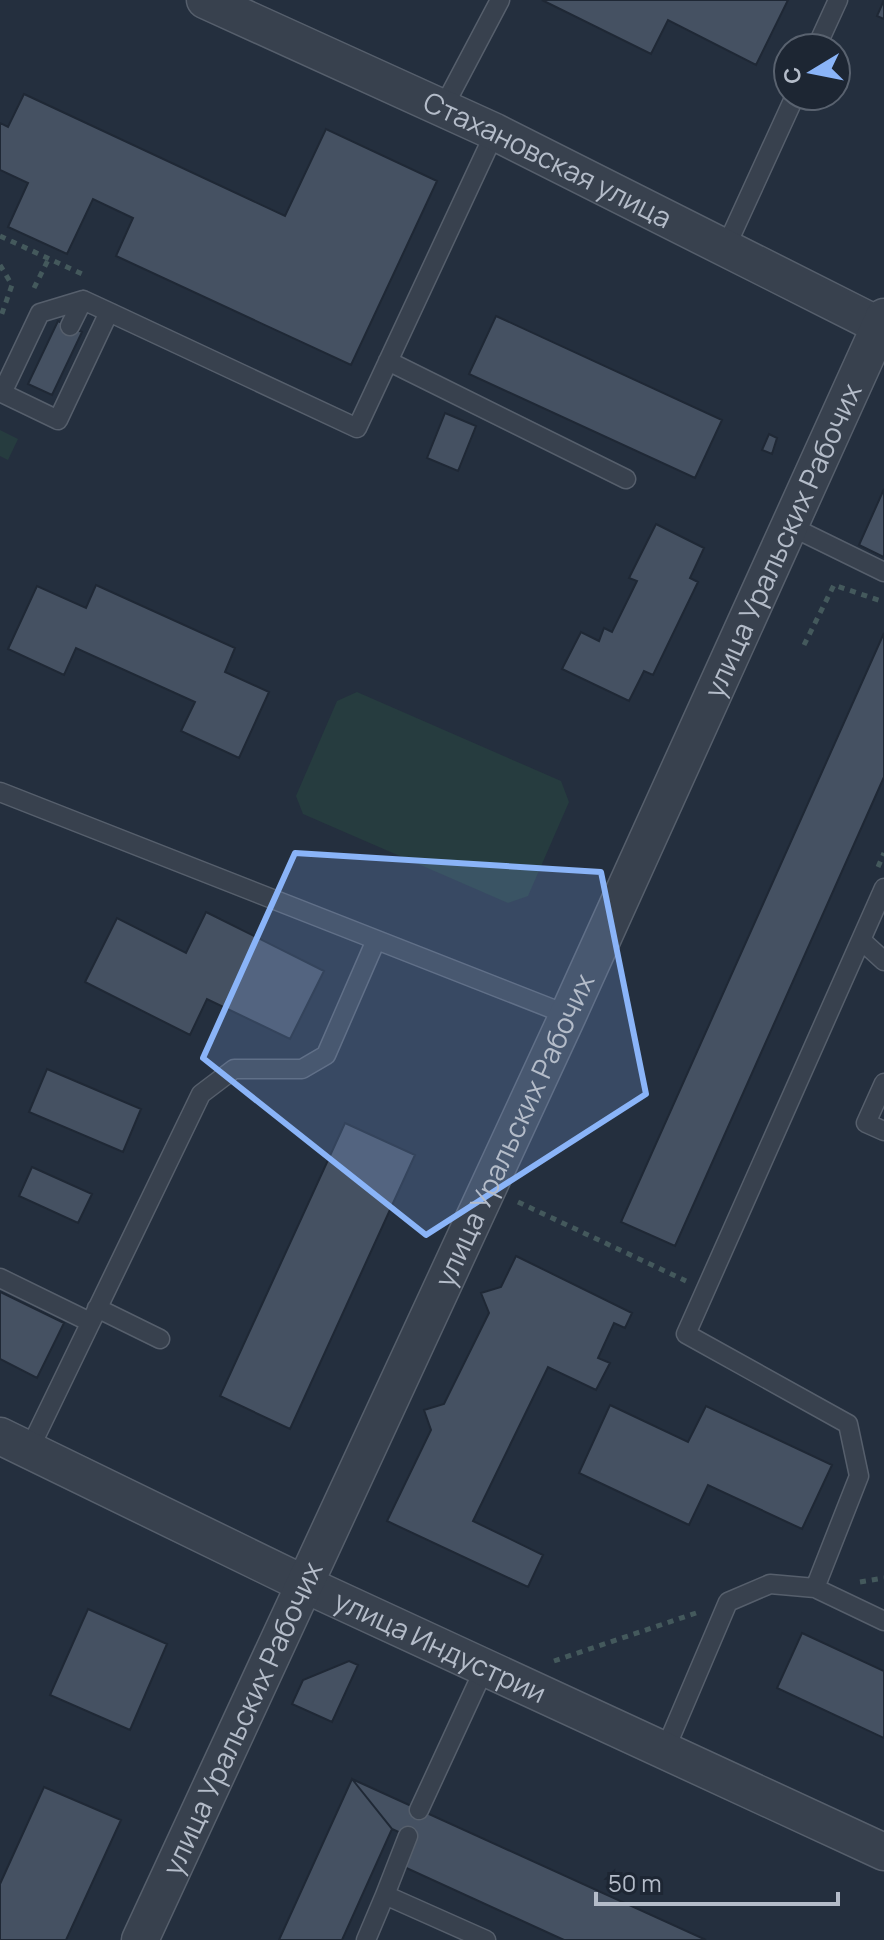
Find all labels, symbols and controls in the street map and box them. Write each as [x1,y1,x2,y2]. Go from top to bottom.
north arrow [772,32,852,112]
text: С [776,65,808,86]
street label: Стахановская улица [418,82,679,236]
street label: улица Уральских Рабочих [694,377,870,703]
street label: улица Уральских Рабочих [425,967,602,1293]
street label: улица Уральских Рабочих [153,1555,331,1881]
street label: улица Индустрии [328,1581,553,1711]
scale bar [596,1856,838,1906]
text: 50 m [608,1866,662,1899]

